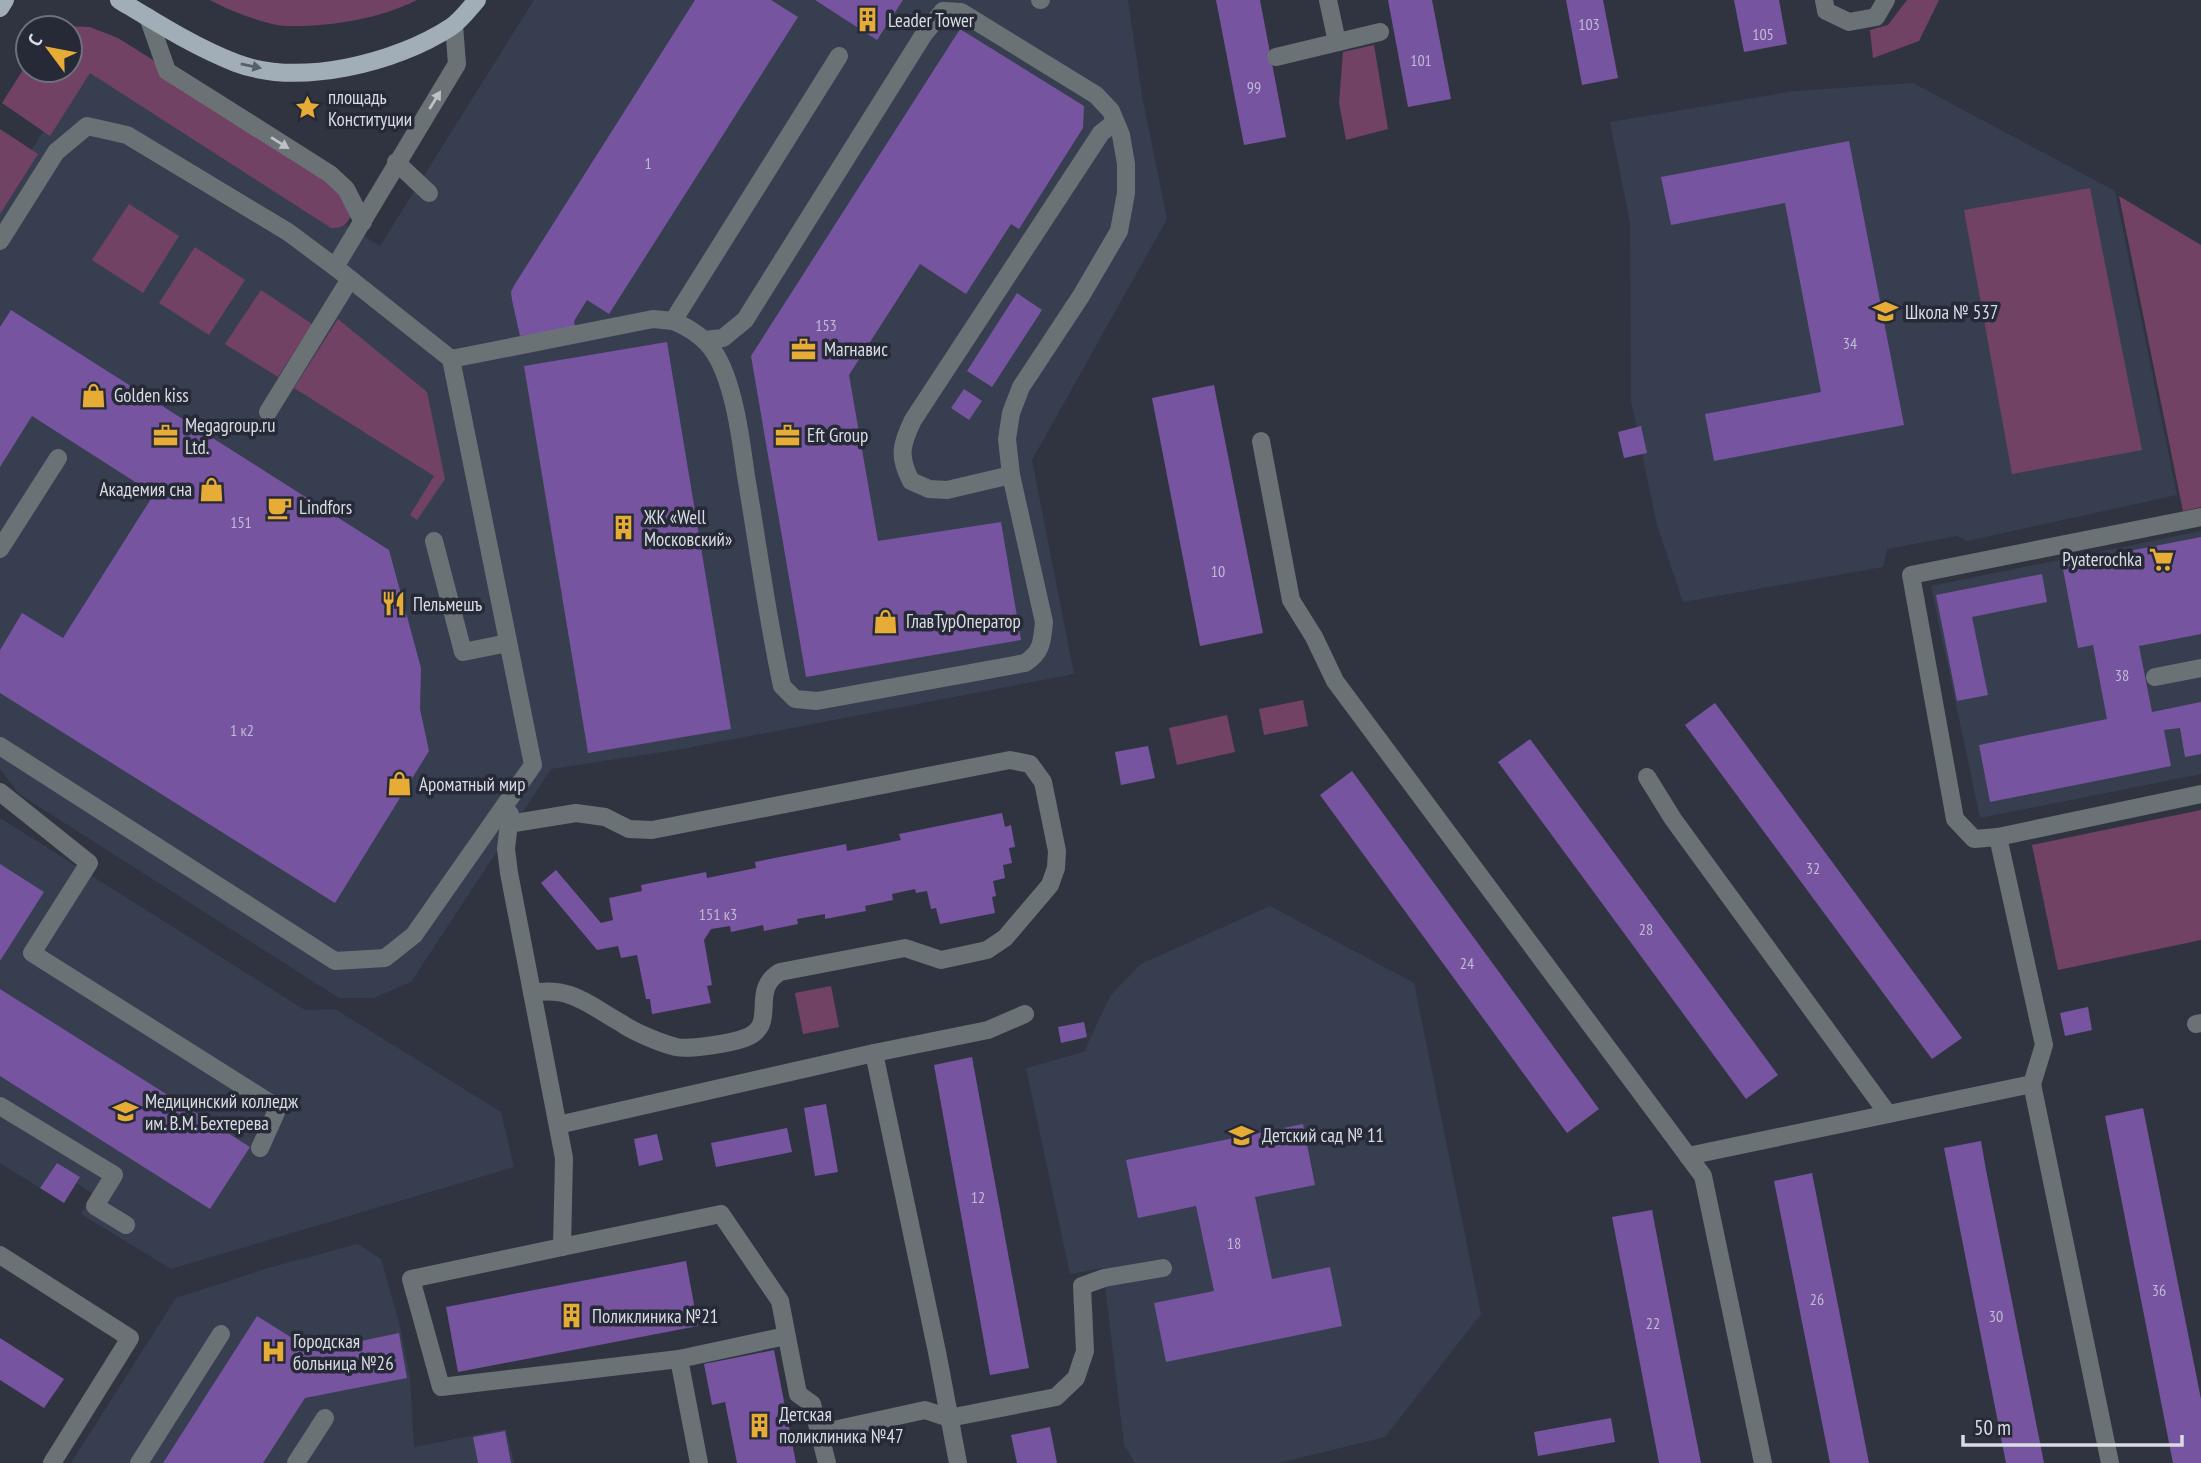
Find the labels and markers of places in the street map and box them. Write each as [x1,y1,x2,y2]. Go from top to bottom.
building icon: Leader Tower [854,6,882,34]
place label: Leader Tower [888,8,975,32]
place label: площадь Конституции [328,85,412,131]
place icon: площадь Конституции [294,94,322,122]
school or university icon: Школа № 537 [1871,298,1899,326]
place label: Школа № 537 [1905,300,1998,324]
office icon: Магнавис [790,335,818,363]
place label: Магнавис [824,337,888,361]
shop icon: Golden kiss [80,381,108,409]
place label: Golden kiss [114,383,189,407]
place label: Megagroup.ru Ltd. [185,413,276,459]
office icon: Eft Group [773,421,801,449]
office icon: Megagroup.ru Ltd. [151,422,179,450]
place label: Eft Group [807,423,868,447]
shop icon: Академия сна [198,475,226,503]
place label: Академия сна [100,477,192,501]
cafe icon: Lindfors [265,493,293,521]
place label: Lindfors [299,495,352,519]
place label: ЖК «Well Московский» [643,505,732,551]
building icon: ЖК «Well Московский» [610,514,638,542]
supermarket icon: Pyaterochka [2148,545,2176,573]
place label: Pyaterochka [2062,547,2142,571]
restaurant icon: Пельмешъ [379,590,407,618]
place label: Пельмешъ [413,592,482,616]
shop icon: ГлавТурОператор [872,607,900,635]
place label: ГлавТурОператор [906,609,1021,633]
shop icon: Ароматный мир [385,770,413,798]
place label: Ароматный мир [419,772,525,796]
place label: Медицинский колледж им. В.М. Бехтерева [145,1089,299,1135]
school or university icon: Медицинский колледж им. В.М. Бехтерева [111,1098,139,1126]
school or university icon: Детский сад № 11 [1228,1121,1256,1149]
place label: Детский сад № 11 [1262,1123,1384,1147]
building icon: Поликлиника №21 [558,1302,586,1330]
place label: Поликлиника №21 [592,1304,718,1328]
place label: Городская больница №26 [293,1329,394,1375]
hospital icon: Городская больница №26 [259,1338,287,1366]
place label: Детская поликлиника №47 [779,1402,904,1448]
building icon: Детская поликлиника №47 [745,1411,773,1439]

